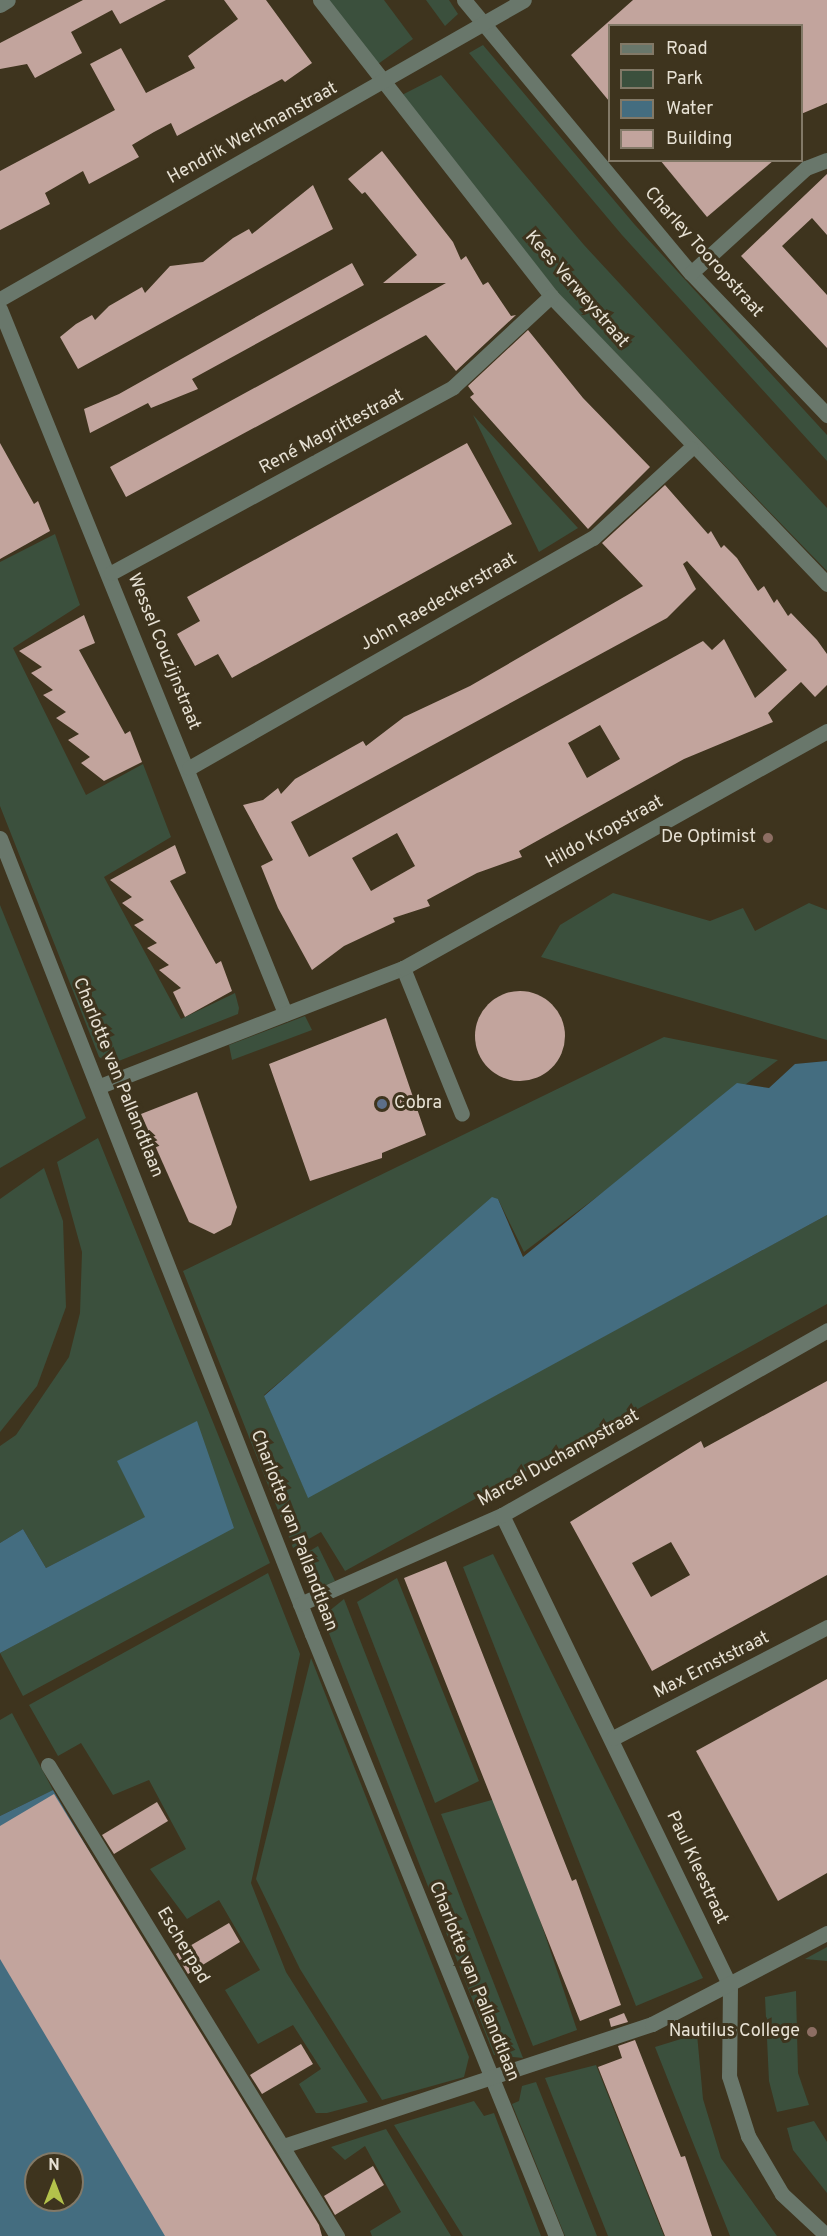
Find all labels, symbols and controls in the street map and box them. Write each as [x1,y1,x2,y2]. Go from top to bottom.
legend [608,24,803,162]
text: Road [666,38,708,61]
text: Park [666,68,703,91]
street label: Hendrik Werkmanstraat [164,78,342,190]
text: Water [666,98,713,121]
text: Building [666,128,732,151]
street label: Charley Tooropstraat [639,183,767,323]
street label: Kees Verweystraat [519,227,633,353]
street label: René Magrittestraat [256,386,408,480]
street label: John Raedeckerstraat [357,549,521,657]
street label: Wessel Couzijnstraat [122,571,204,733]
street label: Hildo Kropstraat [542,792,668,874]
place label: De Optimist [661,827,756,849]
marker: De Optimist [761,831,775,845]
street label: Charlotte van Pallandtlaan [67,975,167,1181]
place label: Cobra [394,1093,442,1115]
marker: Cobra [375,1097,389,1111]
street label: Marcel Duchampstraat [475,1406,643,1512]
street label: Charlotte van Pallandtlaan [245,1427,341,1635]
street label: Max Ernststraat [651,1628,773,1704]
street label: Paul Kleestraat [660,1808,732,1928]
street label: Charlotte van Pallandtlaan [423,1879,523,2085]
street label: Escherpad [151,1904,213,1988]
place label: Nautilus College [669,2021,800,2043]
marker: Nautilus College [805,2025,819,2039]
north arrow [24,2152,84,2212]
text: N [48,2156,60,2176]

